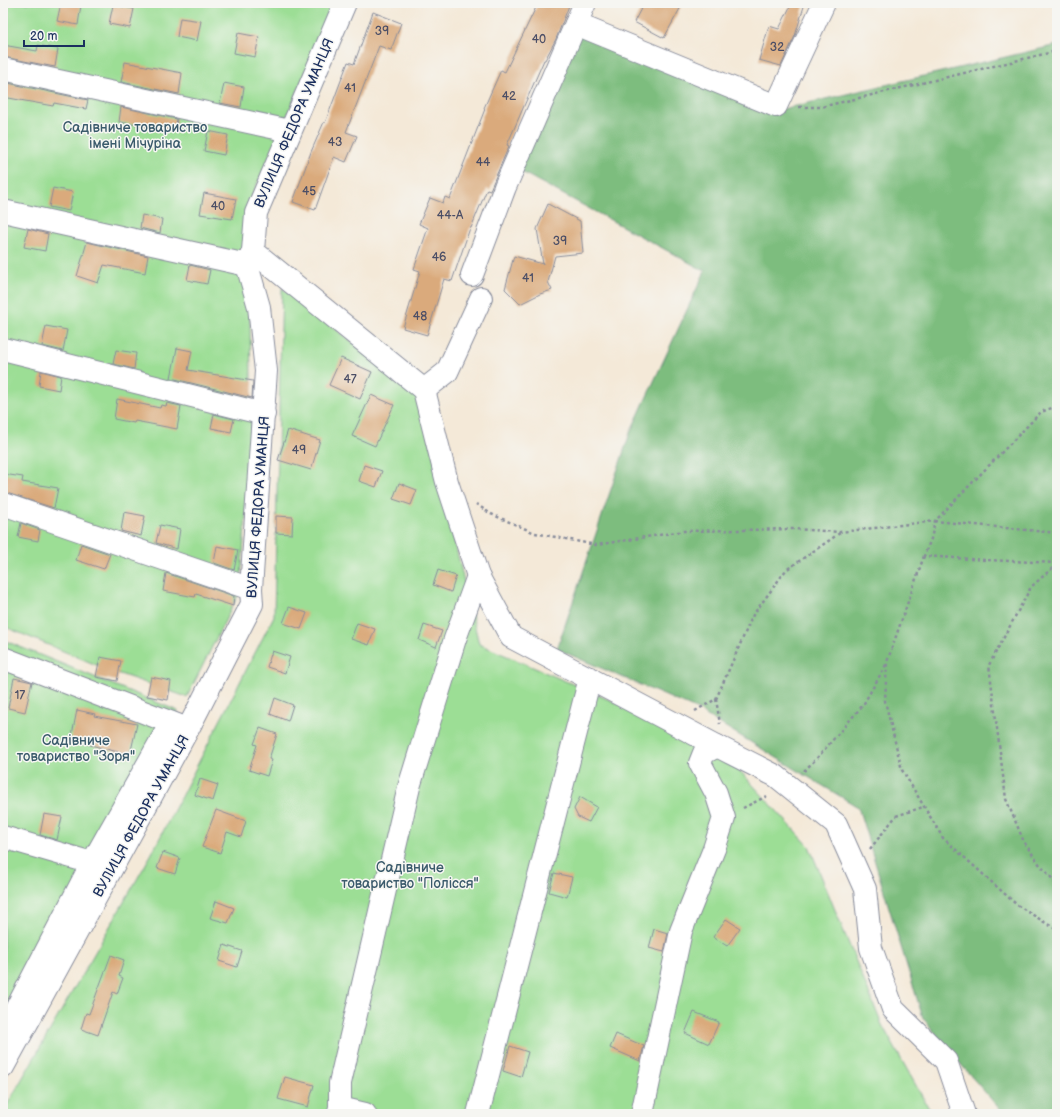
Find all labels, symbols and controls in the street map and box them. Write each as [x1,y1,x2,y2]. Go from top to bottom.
scale bar [24,22,84,48]
house number: 39 [375,24,389,39]
text: 20 m [30,29,57,44]
house number: 40 [532,32,546,47]
street label: ВУЛИЦЯ ФЕДОРА УМАНЦЯ [250,36,338,210]
house number: 32 [770,40,784,55]
house number: 41 [344,81,356,96]
house number: 42 [502,89,516,104]
park label: Садівниче товариство імені Мічуріна [63,119,207,152]
house number: 43 [328,135,342,150]
house number: 44 [476,155,491,170]
house number: 45 [302,184,316,199]
house number: 40 [211,199,225,214]
house number: 44-А [437,208,464,223]
house number: 39 [553,234,567,249]
house number: 46 [432,250,446,265]
house number: 41 [522,271,534,286]
house number: 48 [413,309,427,324]
house number: 47 [343,372,357,387]
street label: ВУЛИЦЯ ФЕДОРА УМАНЦЯ [243,415,273,599]
house number: 49 [292,443,306,458]
house number: 17 [15,688,25,703]
park label: Садівниче товариство "Зоря" [17,732,135,765]
street label: ВУЛИЦЯ ФЕДОРА УМАНЦЯ [89,732,193,900]
park label: Садівниче товариство "Полісся" [341,859,479,892]

